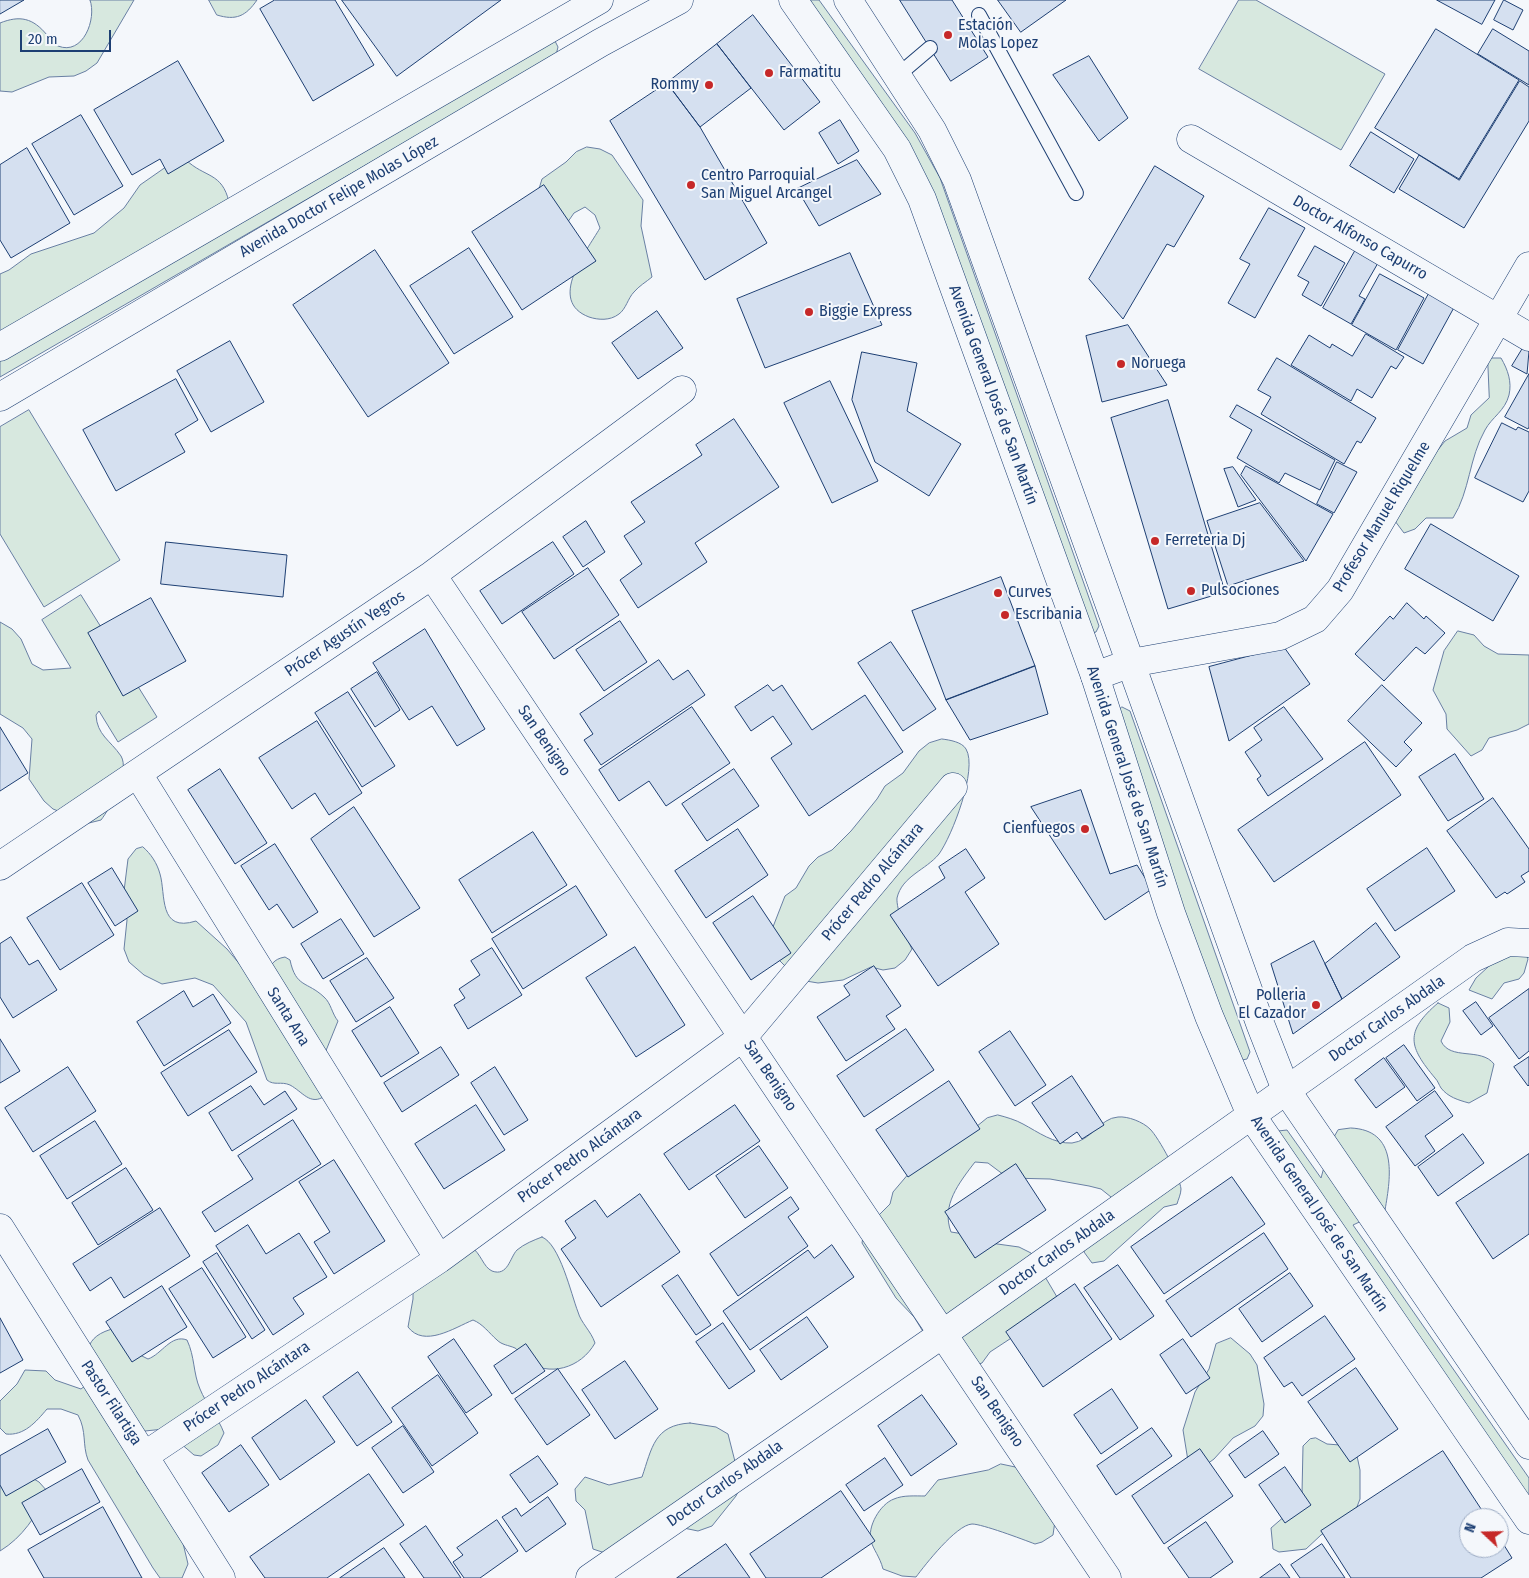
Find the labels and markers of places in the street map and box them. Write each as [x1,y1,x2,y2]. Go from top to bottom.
place label: Estación Molas Lopez [958,16,1038,54]
marker: Estación Molas Lopez [942,29,954,41]
place label: Farmatitu [779,63,841,83]
marker: Farmatitu [763,67,775,79]
place label: Rommy [650,75,699,95]
marker: Rommy [703,79,715,91]
place label: Centro Parroquial San Miguel Arcangel [701,166,832,204]
marker: Centro Parroquial San Miguel Arcangel [685,179,697,191]
place label: Biggie Express [819,302,912,322]
marker: Biggie Express [803,306,815,318]
place label: Noruega [1131,354,1186,374]
marker: Noruega [1115,358,1127,370]
place label: Ferreteria Dj [1165,531,1245,551]
marker: Ferreteria Dj [1149,535,1161,547]
place label: Pulsociones [1201,581,1279,601]
place label: Curves [1008,583,1052,603]
marker: Pulsociones [1185,585,1197,597]
marker: Curves [992,587,1004,599]
place label: Escribania [1015,605,1082,625]
marker: Escribania [999,609,1011,621]
place label: Cienfuegos [1003,819,1075,839]
marker: Cienfuegos [1079,823,1091,835]
place label: Polleria El Cazador [1238,986,1306,1024]
marker: Polleria El Cazador [1310,999,1322,1011]

